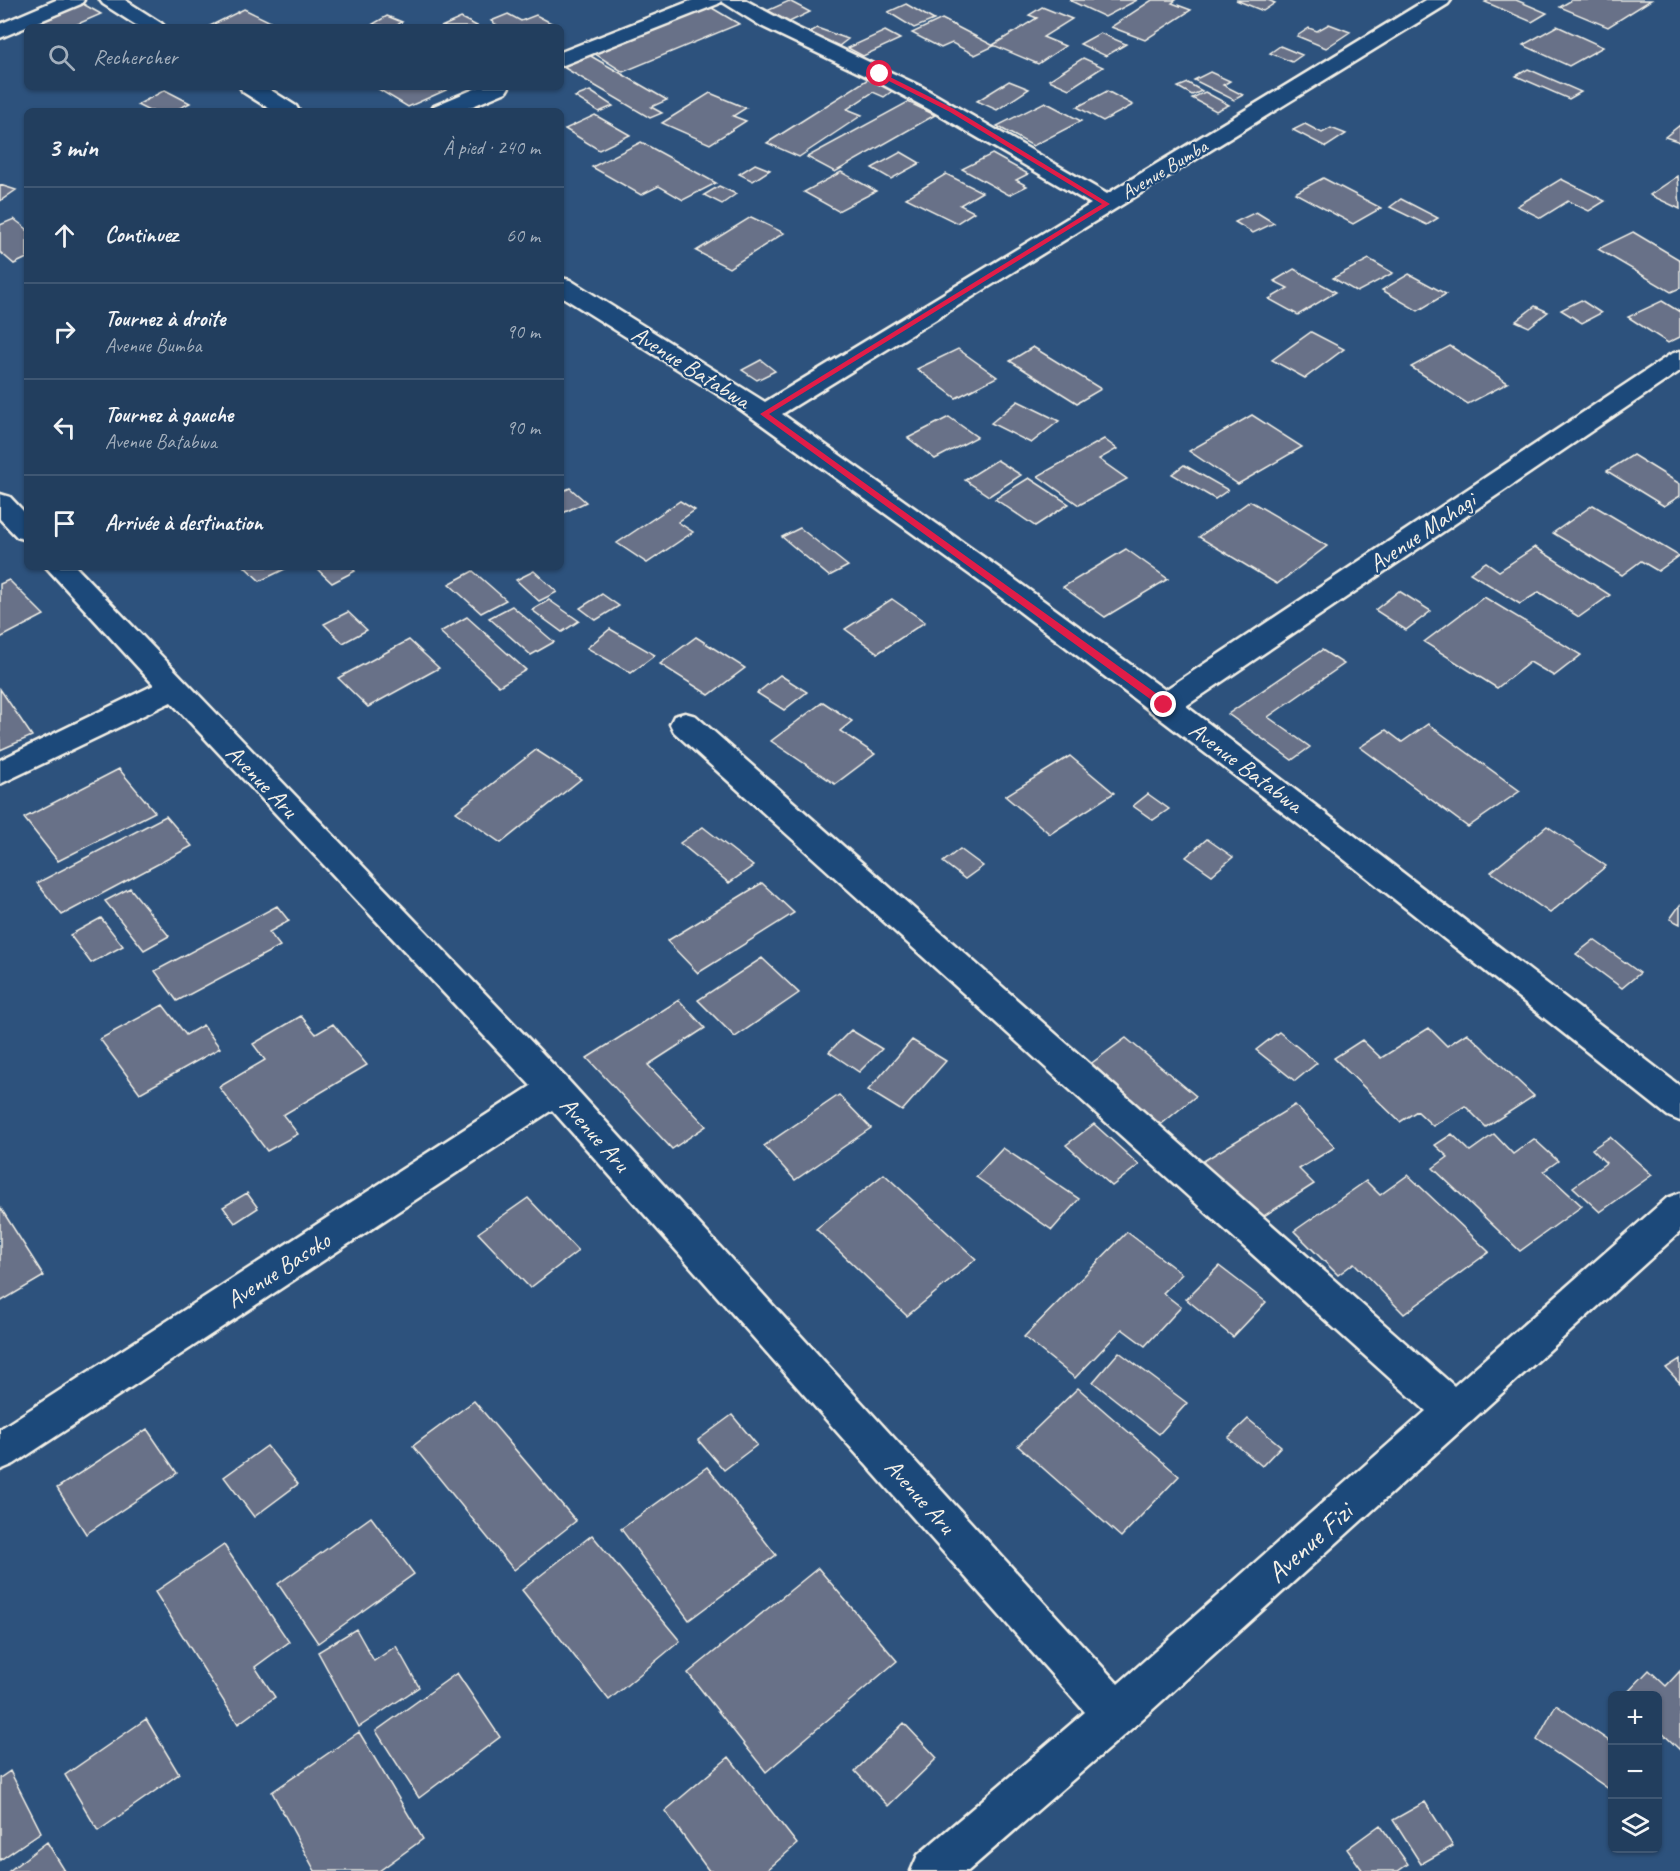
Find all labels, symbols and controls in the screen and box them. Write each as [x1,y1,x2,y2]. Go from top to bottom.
search box [24,24,564,90]
icon: search [45,41,78,74]
text: Rechercher [93,43,177,71]
route start [866,60,892,86]
text: 3 min [48,131,98,164]
street label: Avenue Bumba [1116,133,1214,205]
text: À pied · 240 m [443,135,540,160]
icon: ahead [48,219,81,252]
text: Continuez [105,221,178,249]
text: 60 m [506,223,540,248]
text: Tournez à droite [105,305,225,333]
icon: right [48,315,81,348]
text: 90 m [506,319,540,344]
street label: Avenue Batabwa [626,319,758,416]
text: Avenue Bumba [105,333,202,358]
text: Tournez à gauche [105,401,233,429]
icon: left [48,411,81,444]
text: 90 m [506,415,540,440]
text: Avenue Batabwa [105,429,217,454]
street label: Avenue Mahagi [1363,483,1484,579]
icon: arrive [48,507,81,540]
text: Arrivée à destination [105,509,263,537]
route end [1150,691,1176,717]
street label: Avenue Batabwa [1183,715,1310,821]
street label: Avenue Aru [220,738,306,826]
street label: Avenue Aru [554,1090,638,1179]
street label: Avenue Basoko [220,1225,337,1315]
street label: Avenue Aru [879,1452,963,1541]
street label: Avenue Fizi [1259,1492,1362,1590]
map controls [1608,1691,1662,1853]
button: + [1608,1691,1662,1745]
button: − [1608,1745,1662,1799]
button: layers [1608,1799,1662,1853]

